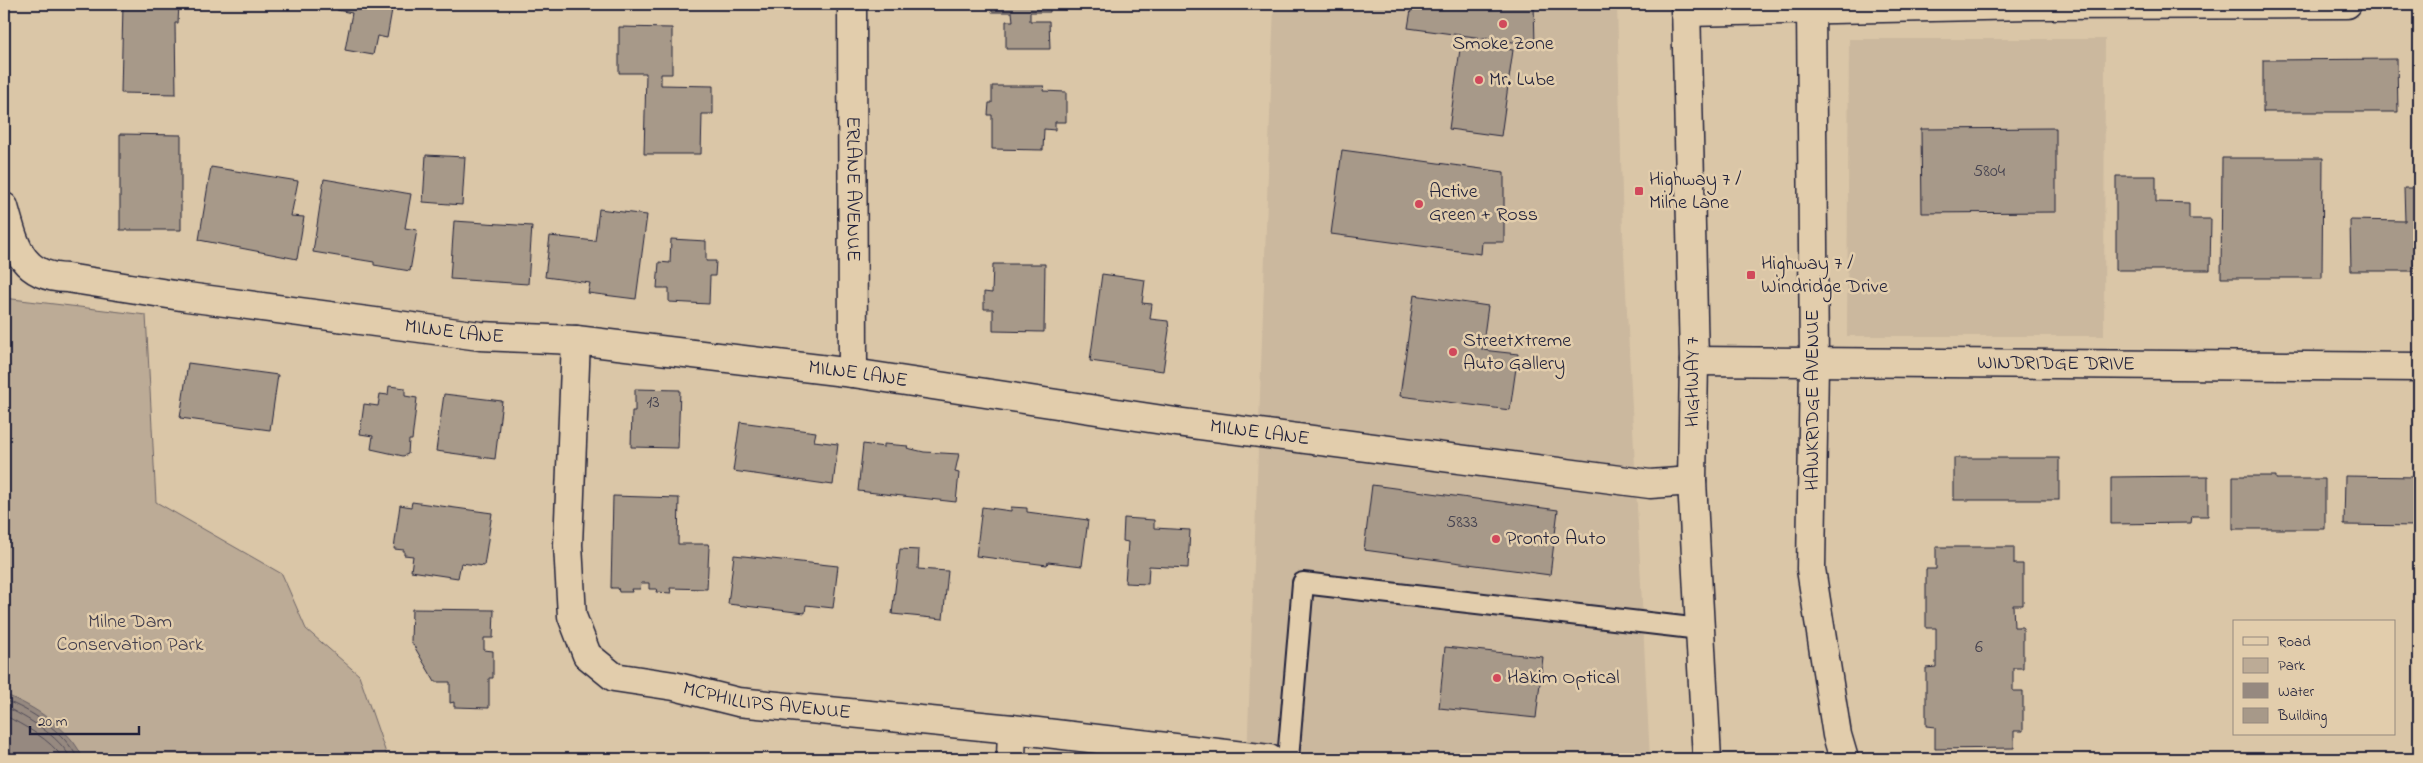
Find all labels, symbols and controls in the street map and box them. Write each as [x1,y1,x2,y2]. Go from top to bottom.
marker: Smoke Zone [1497,18,1509,30]
place label: Smoke Zone [1452,30,1554,59]
place label: Mr. Lube [1489,66,1555,95]
marker: Mr. Lube [1473,74,1485,86]
street label: ERLANE AVENUE [838,116,867,262]
house number: 5804 [1973,159,2006,185]
place label: Highway 7 / Milne Lane [1649,166,1741,218]
place label: Active Green + Ross [1429,178,1538,230]
marker: Highway 7 / Milne Lane [1633,185,1645,197]
marker: Active Green + Ross [1413,198,1425,210]
place label: Highway 7 / Windridge Drive [1761,250,1888,303]
marker: Highway 7 / Windridge Drive [1745,269,1757,281]
street label: HAWKRIDGE AVENUE [1799,309,1828,491]
street label: MILNE LANE [403,312,505,351]
place label: StreetXtreme Auto Gallery [1463,327,1571,379]
street label: HIGHWAY 7 [1679,337,1708,427]
marker: StreetXtreme Auto Gallery [1447,346,1459,358]
street label: WINDRIDGE DRIVE [1977,349,2135,379]
street label: MILNE LANE [807,353,910,396]
house number: 13 [646,390,660,416]
street label: MILNE LANE [1208,412,1311,454]
house number: 5833 [1446,510,1478,536]
place label: Pronto Auto [1506,525,1606,554]
marker: Pronto Auto [1490,533,1502,545]
park label: Milne Dam Conservation Park [57,608,204,660]
legend [2233,620,2396,736]
text: Road [2278,631,2311,653]
house number: 6 [1975,635,1983,661]
text: Park [2278,655,2306,677]
place label: Hakim Optical [1507,664,1620,693]
marker: Hakim Optical [1491,672,1503,684]
street label: MCPHILLIPS AVENUE [680,674,852,728]
text: Water [2278,681,2314,703]
scale bar [30,703,139,735]
text: Building [2277,705,2327,728]
text: 20 m [38,711,68,733]

